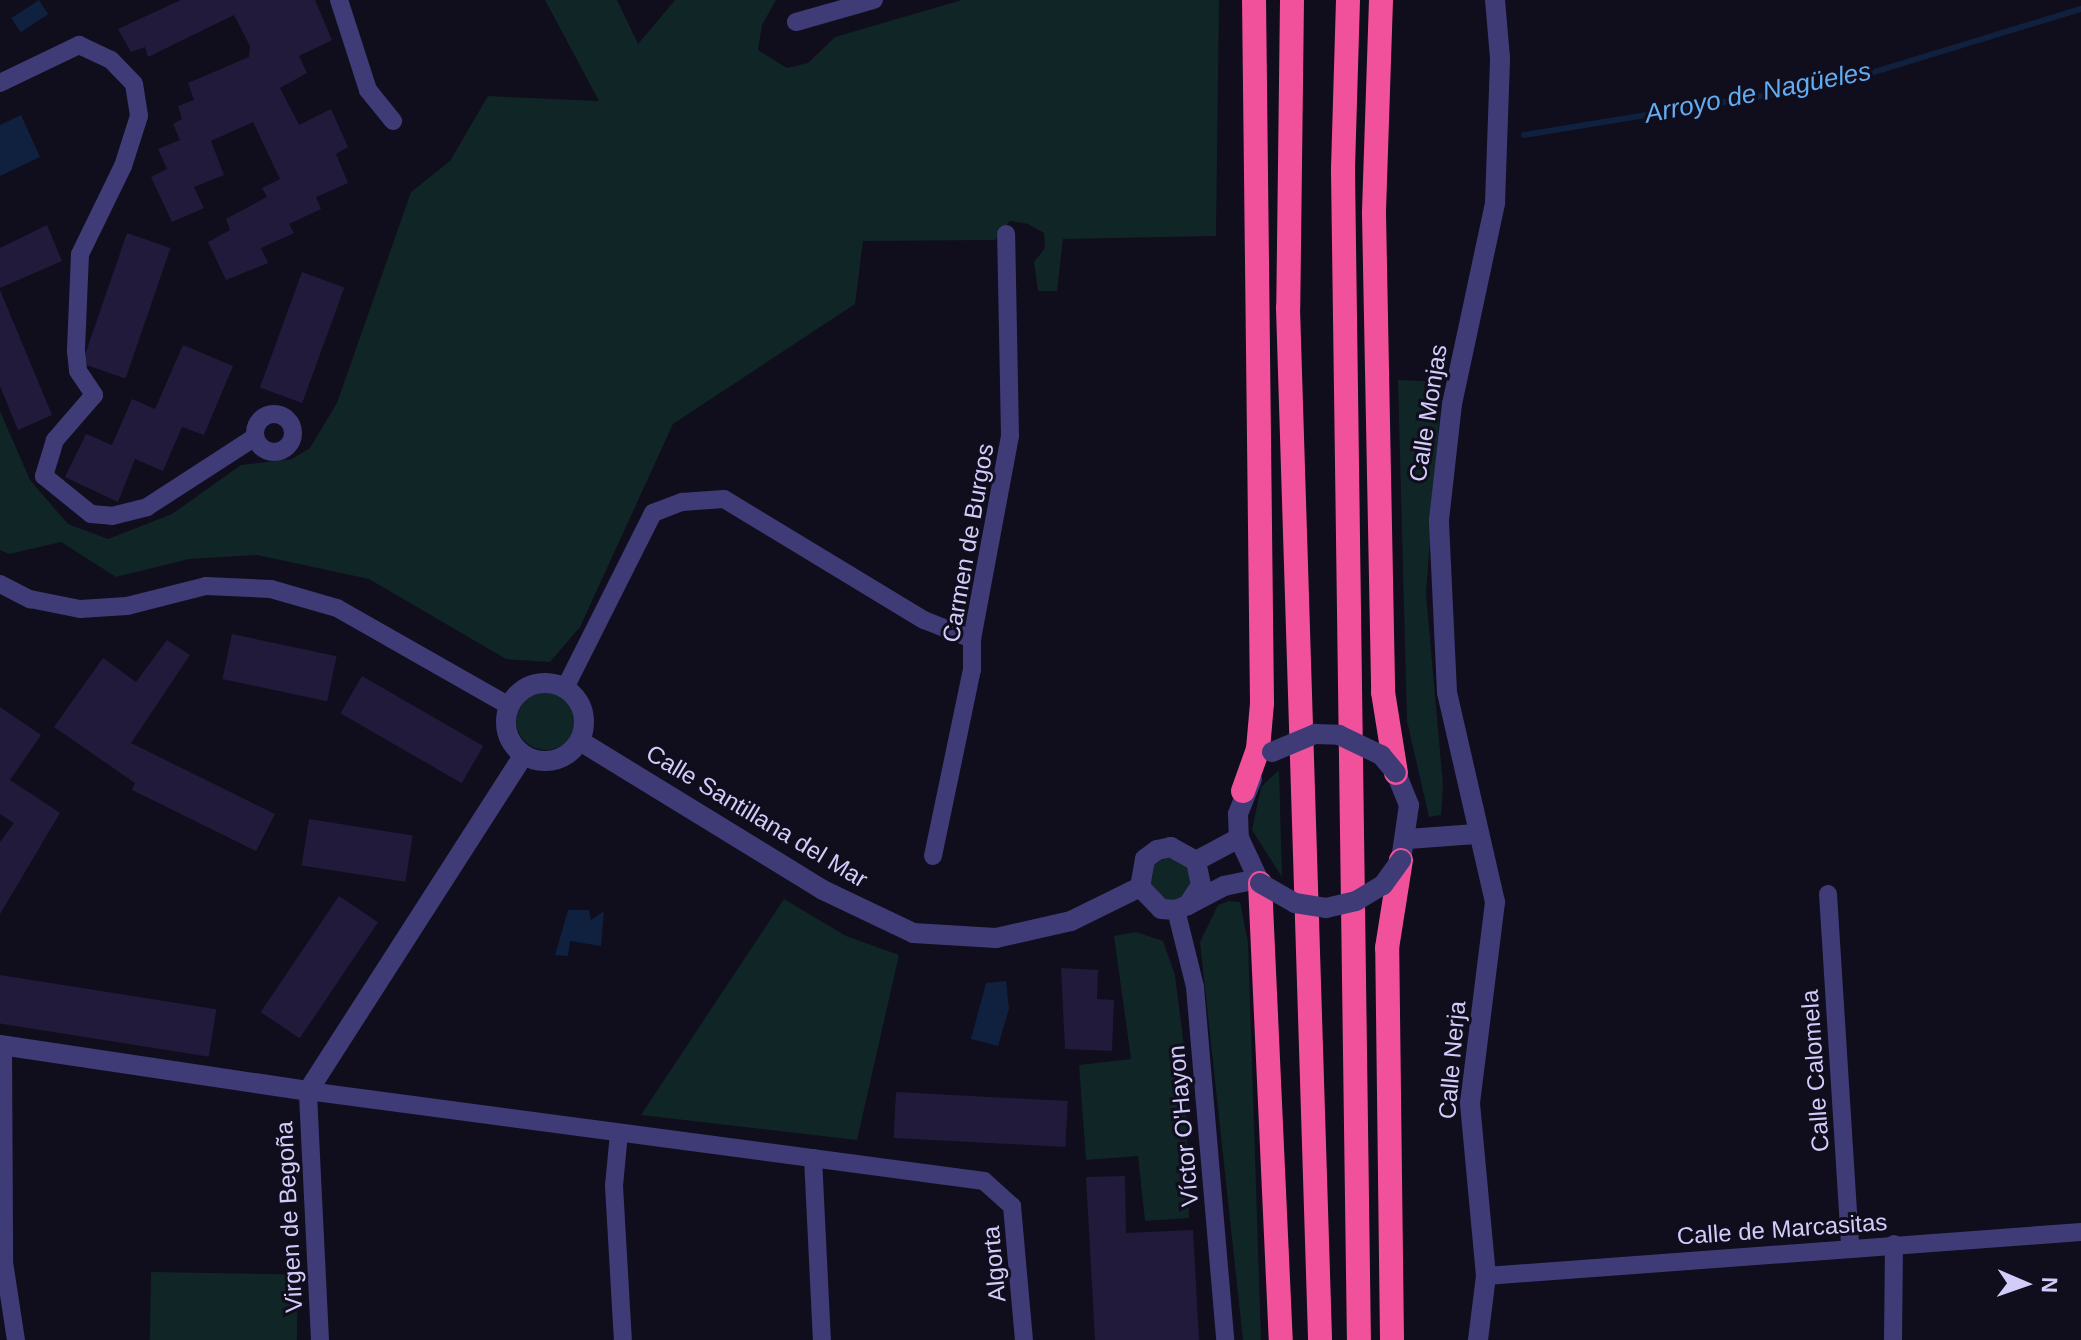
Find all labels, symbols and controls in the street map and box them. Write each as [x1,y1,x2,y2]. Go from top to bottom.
water label: Arroyo de Nagüeles [1642,56,1874,130]
street label: Calle Monjas [1403,342,1453,484]
street label: Carmen de Burgos [936,441,1000,645]
street label: Calle Santillana del Mar [641,738,873,894]
street label: Calle Calomela [1795,989,1835,1153]
street label: Calle Nerja [1432,1000,1472,1120]
street label: Víctor O'Hayon [1162,1044,1204,1208]
street label: Virgen de Begoña [270,1121,308,1313]
street label: Calle de Marcasitas [1676,1207,1888,1251]
street label: Algorta [976,1225,1012,1303]
north arrow [1985,1244,2065,1324]
text: N [2037,1276,2062,1293]

